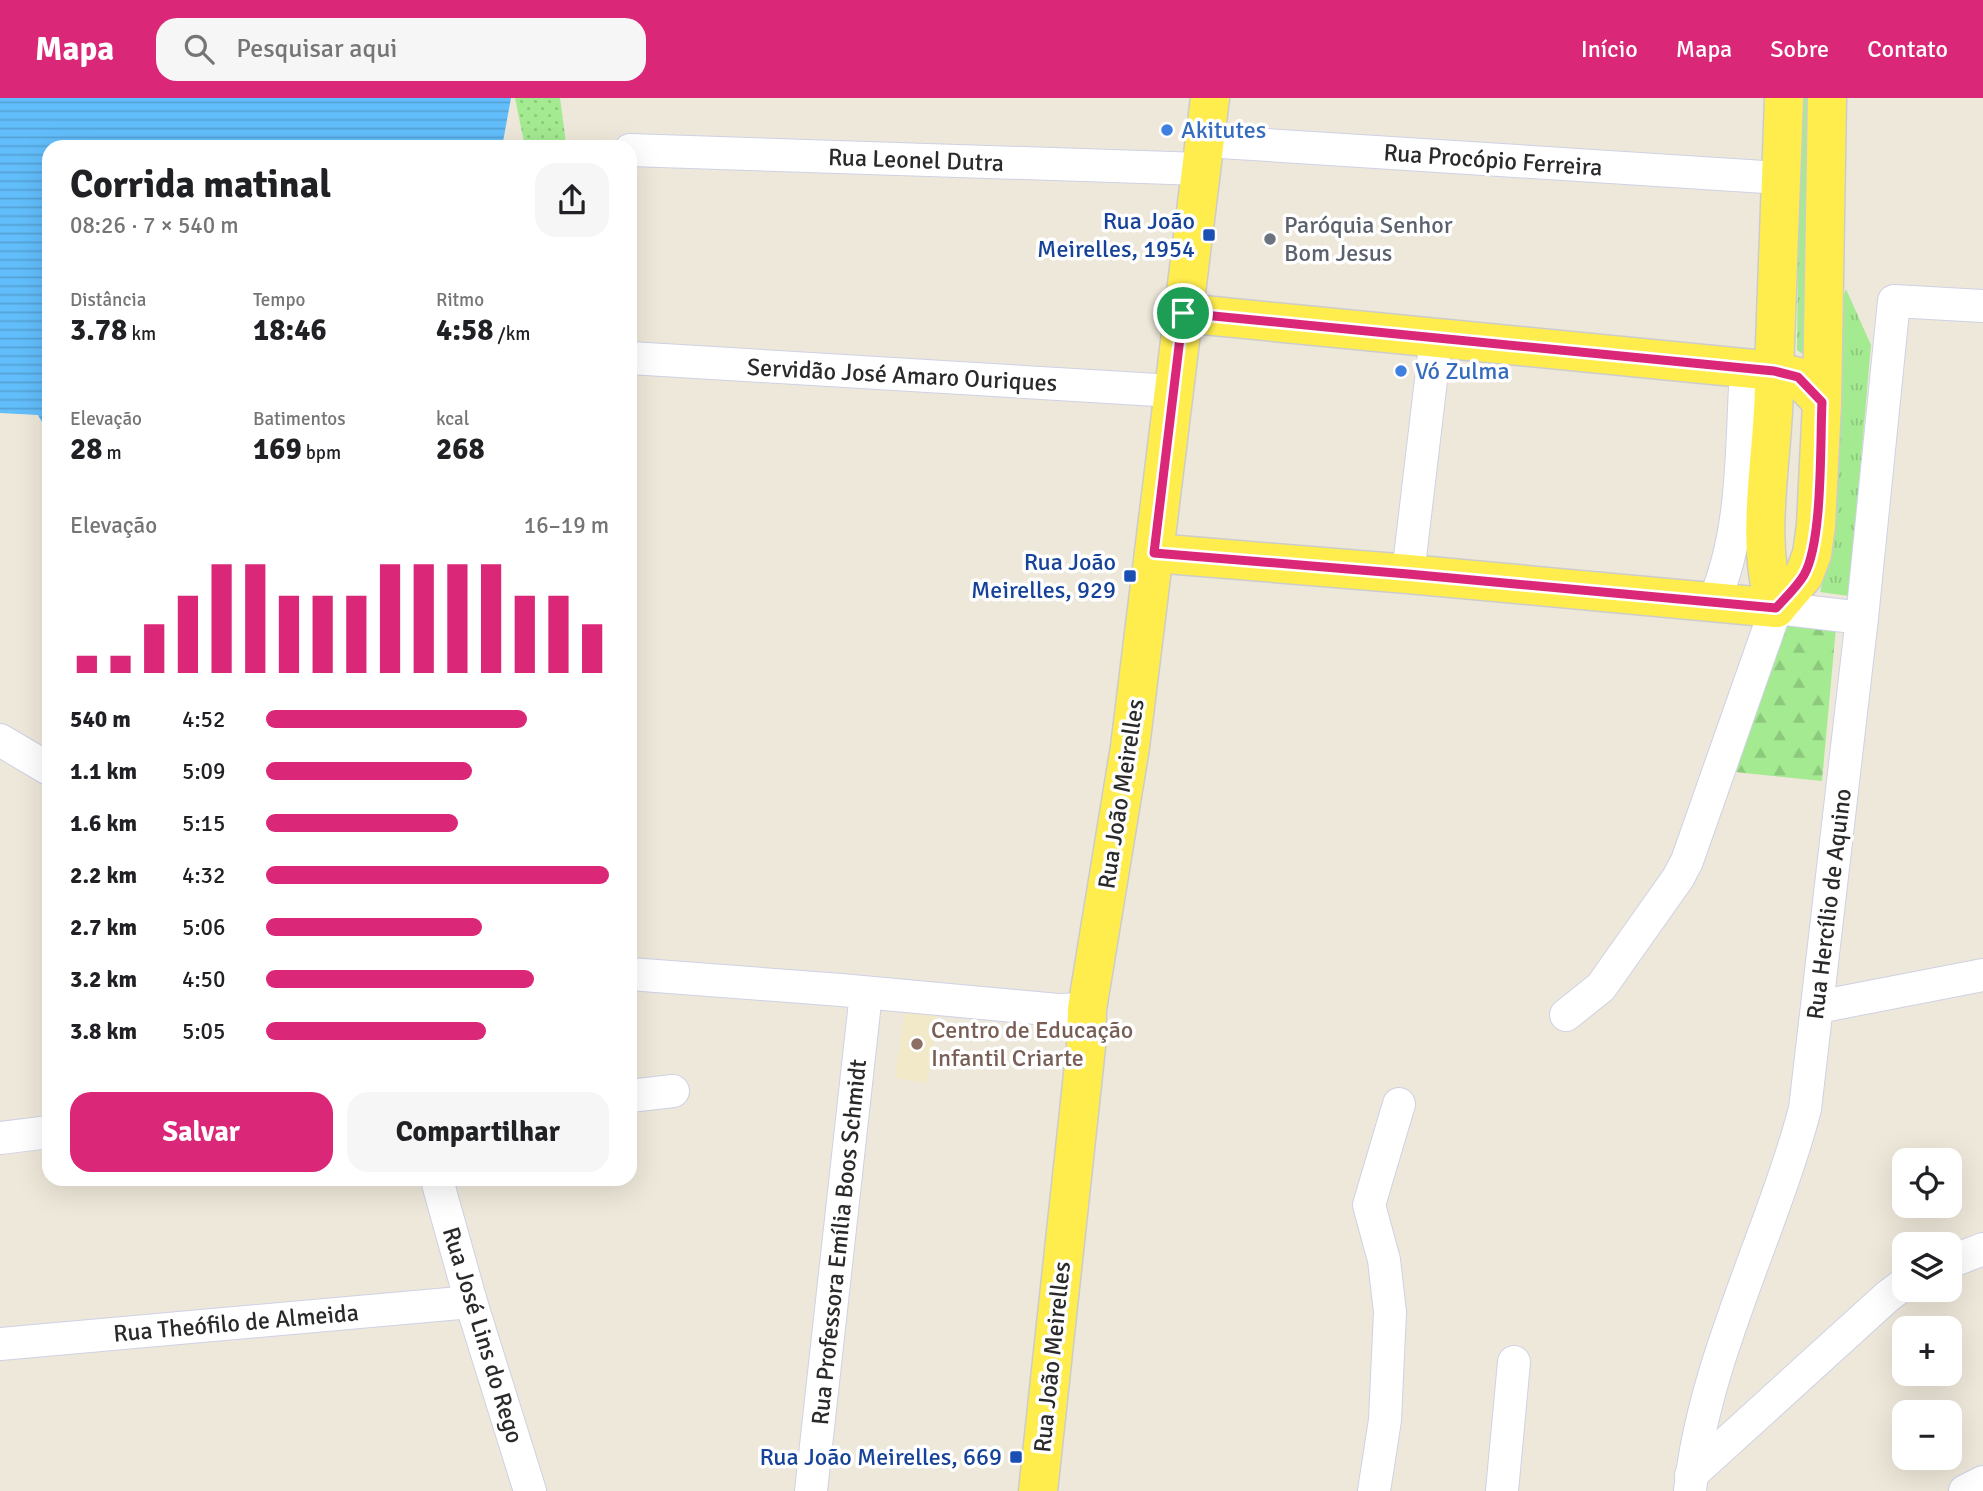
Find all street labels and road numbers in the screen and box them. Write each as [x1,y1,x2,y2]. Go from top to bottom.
street label: Rua Procópio Ferreira [1382,137,1604,183]
street label: Rua Leonel Dutra [827,142,1005,178]
street label: Servidão José Amaro Ouriques [746,352,1058,398]
street label: Rua João Meirelles [1091,697,1151,891]
street label: Rua Hercílio de Aquino [1800,787,1858,1021]
street label: Rua Professora Emília Boos Schmidt [805,1058,873,1426]
street label: Rua José Lins do Rego [436,1223,530,1447]
street label: Rua João Meirelles [1027,1260,1077,1454]
street label: Rua Theófilo de Almeida [112,1297,360,1349]

